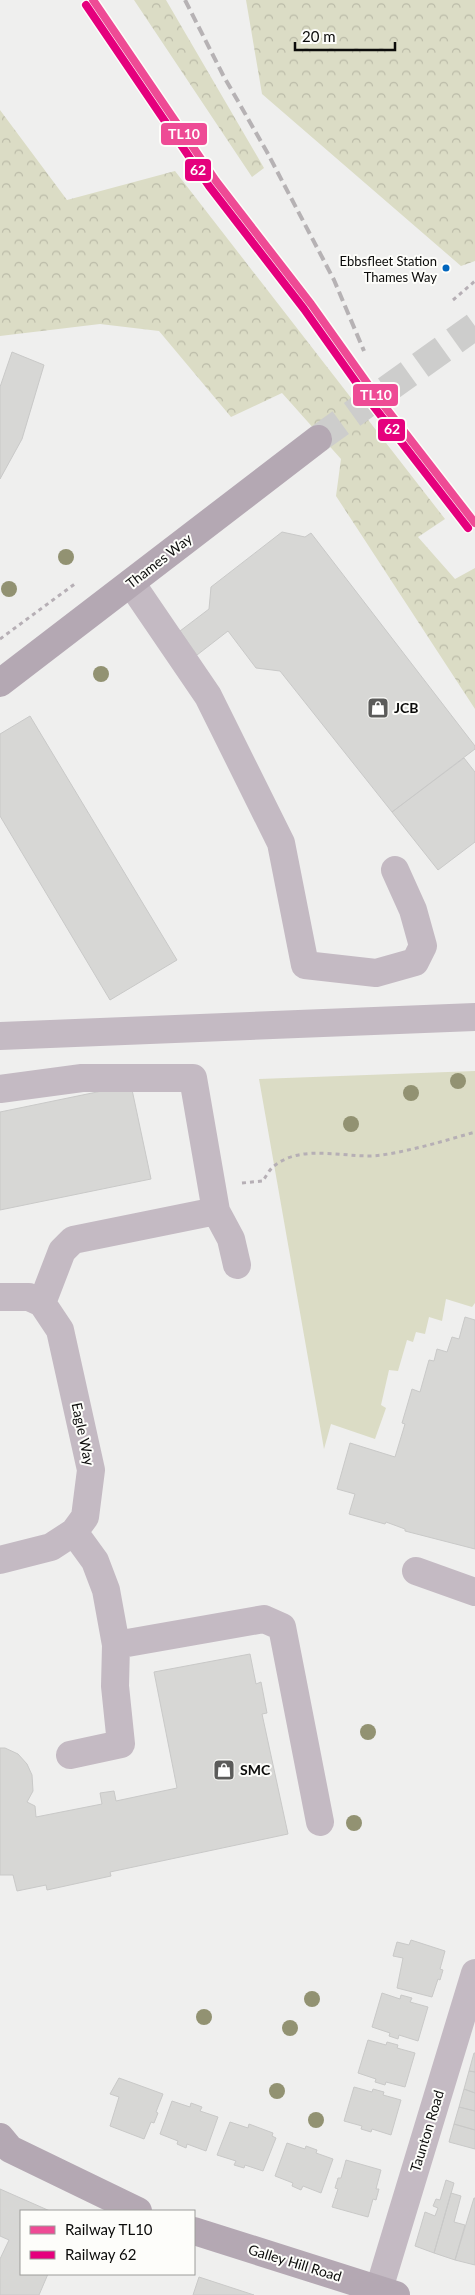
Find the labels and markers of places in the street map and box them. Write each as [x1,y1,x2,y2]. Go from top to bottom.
place label: Ebbsfleet Station Thames Way [340,253,437,285]
marker: Ebbsfleet Station Thames Way [441,263,451,273]
shop icon: JCB [366,696,390,720]
place label: JCB [394,699,419,716]
shop icon: SMC [212,1758,236,1782]
place label: SMC [240,1761,271,1778]

